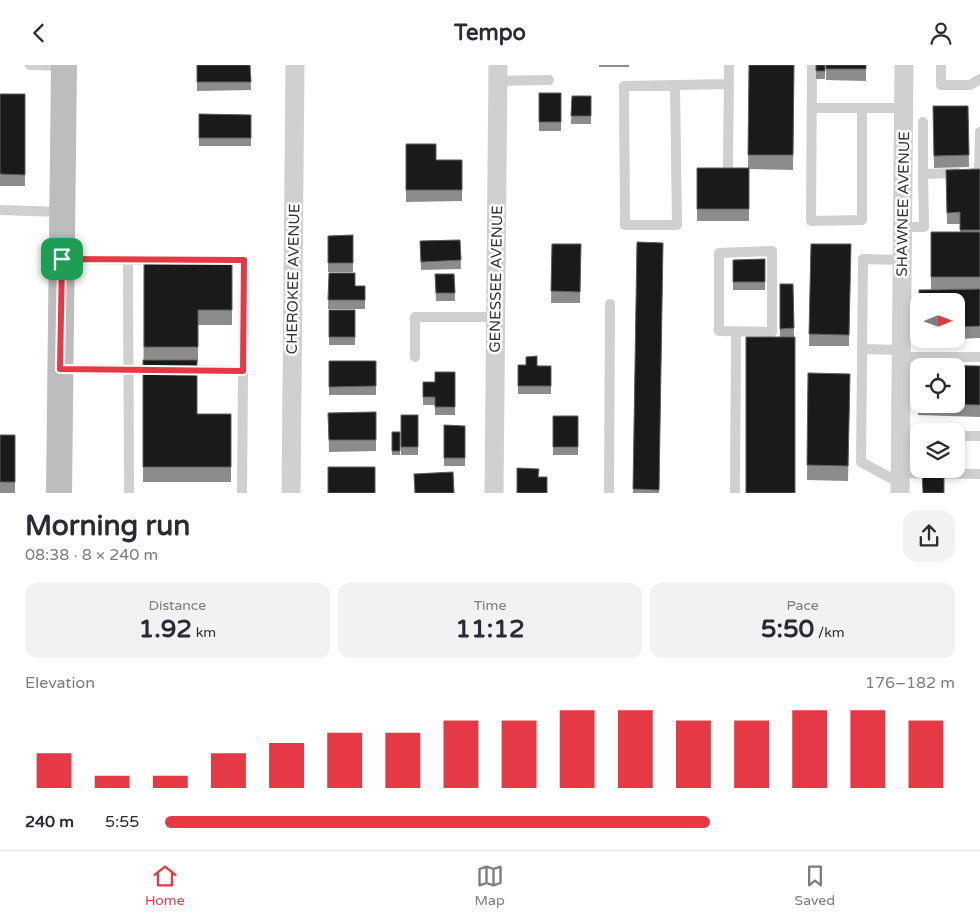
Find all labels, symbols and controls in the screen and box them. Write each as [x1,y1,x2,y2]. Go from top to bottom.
icon: back [25,19,53,47]
icon: person [927,19,955,47]
text: Tempo [454,20,526,46]
street label: SHAWNEE AVENUE [893,131,913,277]
street label: CHEROKEE AVENUE [283,203,303,355]
street label: GENESSEE AVENUE [486,205,506,353]
pin [41,238,83,280]
icon: arrive [48,245,76,273]
north arrow [910,293,965,347]
map controls [910,293,965,478]
button: locate [910,358,965,413]
button: layers [910,423,965,478]
text: Morning run [25,509,190,543]
button: share [903,510,955,562]
text: 08:38 · 8 × 240 m [25,545,158,565]
text: Distance [149,597,206,614]
text: Time [474,597,506,614]
text: Pace [787,597,819,614]
text: 1.92 [138,614,192,644]
text: 11:12 [455,614,525,644]
text: 5:50 [761,614,814,644]
text: km [192,624,216,641]
text: /km [814,624,845,641]
text: Elevation [25,673,95,693]
text: 176–182 m [865,673,955,693]
text: 240 m [25,812,74,832]
text: 5:55 [105,812,139,832]
tab: Home [145,862,185,909]
tab: Map [474,862,505,909]
tab: Saved [795,862,835,909]

